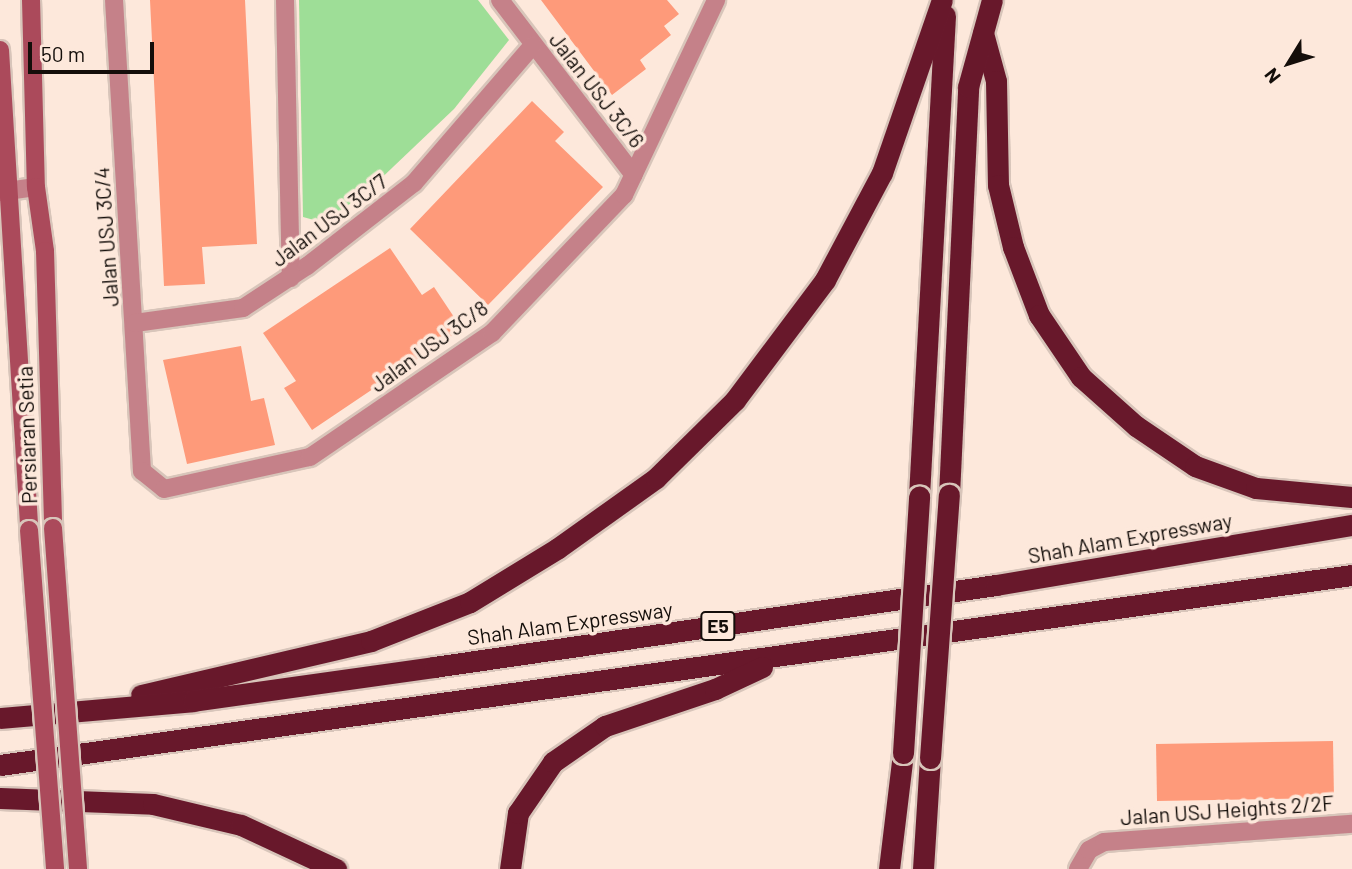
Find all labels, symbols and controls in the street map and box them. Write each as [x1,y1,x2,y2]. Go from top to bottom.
street label: Jalan USJ 3C/6 [544,27,650,153]
scale bar [32,28,158,72]
north arrow [1254,28,1324,98]
text: 50 m [41,41,85,66]
text: N [1259,64,1285,88]
street label: Jalan USJ 3C/4 [89,166,123,308]
street label: Jalan USJ 3C/7 [266,168,392,272]
street label: Jalan USJ 3C/8 [365,295,493,397]
street label: Persiaran Setia [12,366,42,504]
street label: Shah Alam Expressway [1026,508,1234,568]
street label: Shah Alam Expressway [466,596,674,650]
road number: E5 [699,610,737,642]
street label: Jalan USJ Heights 2/2F [1119,790,1335,830]

